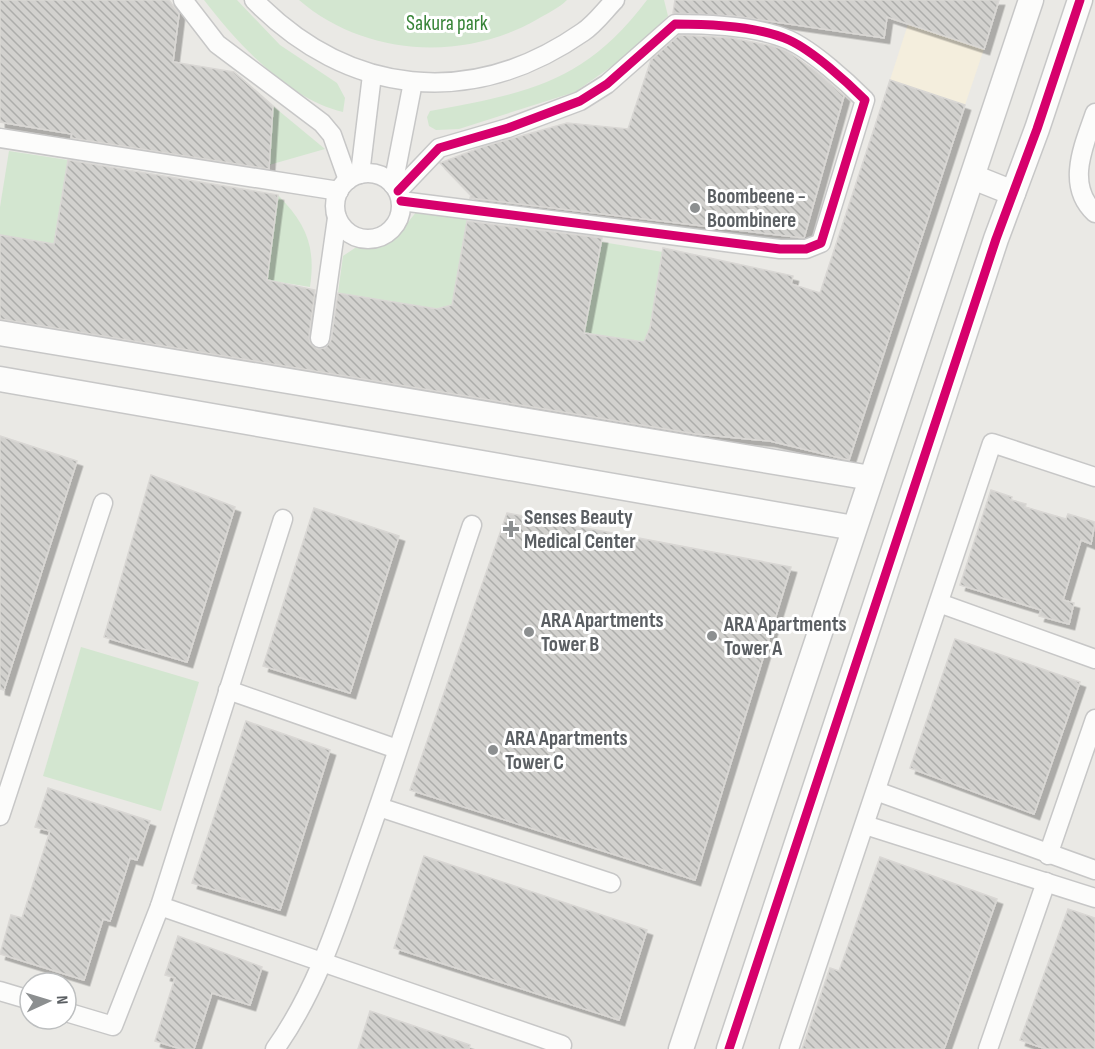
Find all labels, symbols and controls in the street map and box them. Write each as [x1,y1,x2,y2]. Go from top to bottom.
park label: Sakura park [406,11,488,36]
place label: Boombeene - Boombinere [707,184,806,233]
marker: Boombeene - Boombinere [688,201,702,215]
place label: Senses Beauty Medical Center [524,505,636,554]
marker: Senses Beauty Medical Center [502,520,520,538]
place label: ARA Apartments Tower B [540,608,664,657]
place label: ARA Apartments Tower A [723,612,847,661]
marker: ARA Apartments Tower B [522,625,536,639]
marker: ARA Apartments Tower A [705,629,719,643]
place label: ARA Apartments Tower C [504,726,628,775]
marker: ARA Apartments Tower C [486,743,500,757]
north arrow [18,971,78,1031]
text: N [52,995,71,1005]

